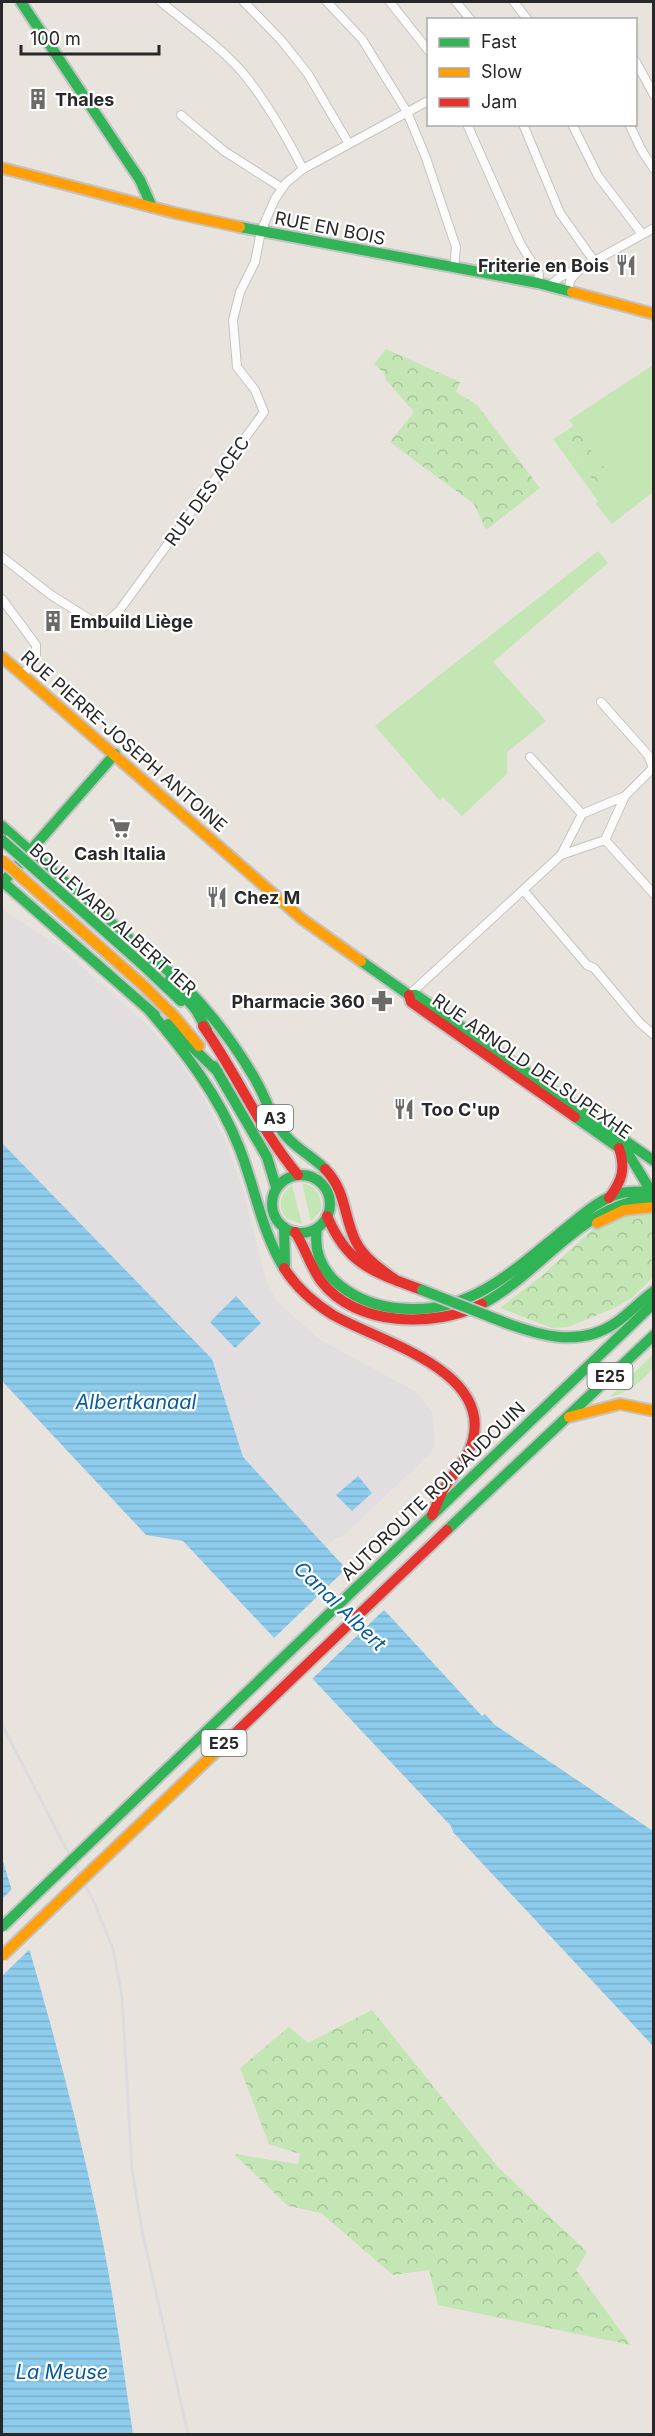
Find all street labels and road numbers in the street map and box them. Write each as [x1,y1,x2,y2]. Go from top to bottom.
street label: RUE EN BOIS [273,207,387,249]
street label: RUE DES ACEC [160,432,254,550]
street label: RUE PIERRE-JOSEPH ANTOINE [17,646,231,836]
street label: BOULEVARD ALBERT 1ER [26,839,201,999]
street label: RUE ARNOLD DELSUPEXHE [428,989,636,1143]
road number: A3 [257,1105,293,1131]
road number: E25 [588,1363,632,1389]
street label: AUTOROUTE ROI BAUDOUIN [337,1397,529,1585]
road number: E25 [202,1730,246,1756]

